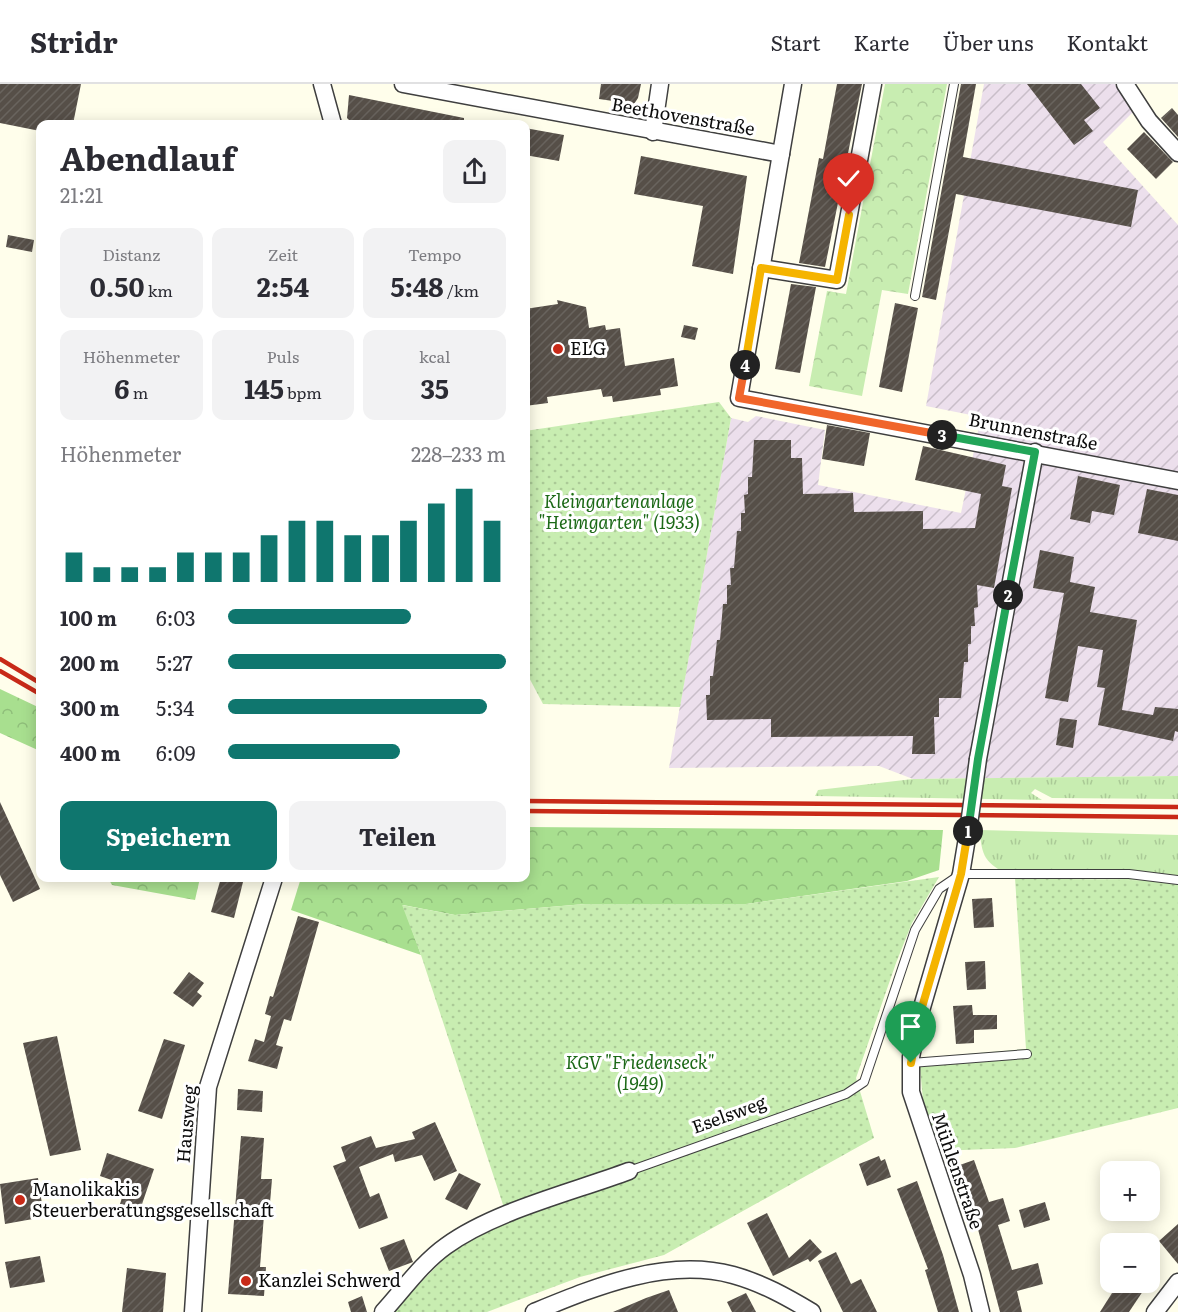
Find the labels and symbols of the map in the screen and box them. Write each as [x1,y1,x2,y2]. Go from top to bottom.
street label: Beethovenstraße [609,90,757,141]
pin [823,153,874,215]
place label: ELG [570,334,606,361]
marker: ELG [551,342,565,356]
pin: 4 [730,350,760,380]
street label: Brunnenstraße [966,405,1100,456]
pin: 3 [927,420,957,450]
park label: Kleingartenanlage "Heimgarten" (1933) [538,487,700,535]
pin: 2 [993,580,1023,610]
pin: 1 [953,816,983,846]
pin [885,1001,936,1063]
park label: KGV "Friedenseck" (1949) [566,1048,714,1096]
street label: Hausweg [169,1083,202,1164]
street label: Eselsweg [687,1087,770,1140]
street label: Mühlenstraße [926,1108,991,1233]
place label: Manolikakis Steuerberatungsgesellschaft [32,1175,274,1223]
marker: Manolikakis Steuerberatungsgesellschaft [13,1193,27,1207]
place label: Kanzlei Schwerd [258,1266,401,1293]
marker: Kanzlei Schwerd [239,1274,253,1288]

